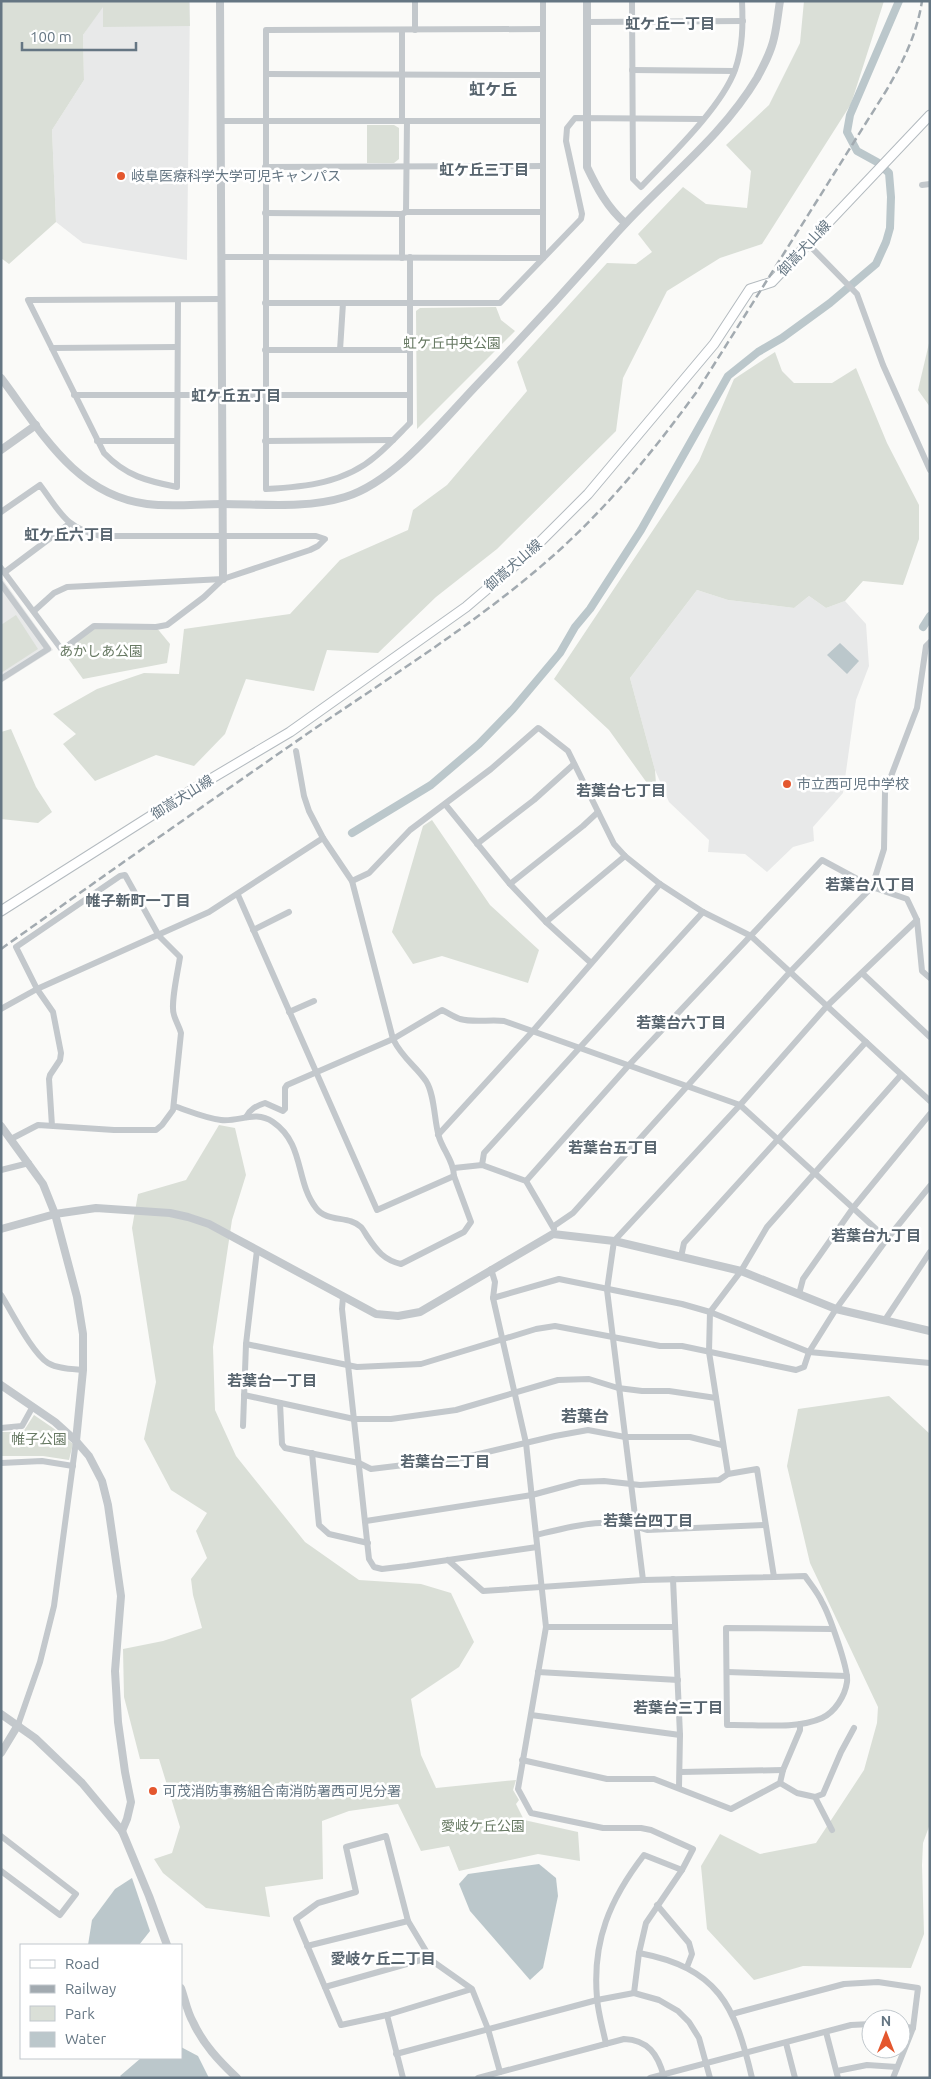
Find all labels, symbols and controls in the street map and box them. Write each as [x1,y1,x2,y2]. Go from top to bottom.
district label: 虹ケ丘一丁目 [625,15,715,32]
scale bar [22,20,136,52]
text: 100 m [30,28,72,45]
district label: 虹ケ丘 [469,80,517,98]
district label: 虹ケ丘三丁目 [439,161,529,178]
place label: 岐阜医療科学大学可児キャンパス [131,168,341,184]
marker: 岐阜医療科学大学可児キャンパス [115,170,127,182]
street label: 御嵩犬山線 [774,217,834,279]
park label: 虹ケ丘中央公園 [403,335,501,351]
district label: 虹ケ丘五丁目 [191,387,281,404]
district label: 虹ケ丘六丁目 [24,526,114,543]
street label: 御嵩犬山線 [481,536,545,594]
park label: あかしあ公園 [59,643,143,659]
street label: 御嵩犬山線 [148,772,216,822]
place label: 市立西可児中学校 [797,776,909,792]
marker: 市立西可児中学校 [781,778,793,790]
district label: 若葉台七丁目 [576,782,666,799]
district label: 若葉台八丁目 [825,876,915,893]
district label: 帷子新町一丁目 [85,892,191,909]
district label: 若葉台六丁目 [636,1014,726,1031]
district label: 若葉台五丁目 [568,1139,658,1156]
district label: 若葉台九丁目 [831,1227,921,1244]
district label: 若葉台一丁目 [227,1372,317,1389]
district label: 若葉台 [561,1407,609,1425]
park label: 帷子公園 [11,1431,67,1447]
district label: 若葉台二丁目 [400,1453,490,1470]
district label: 若葉台四丁目 [603,1512,693,1529]
district label: 若葉台三丁目 [633,1699,723,1716]
place label: 可茂消防事務組合南消防署西可児分署 [163,1783,401,1799]
marker: 可茂消防事務組合南消防署西可児分署 [147,1785,159,1797]
park label: 愛岐ケ丘公園 [441,1818,525,1834]
legend [20,1944,182,2059]
district label: 愛岐ケ丘二丁目 [330,1950,436,1967]
text: Road [65,1955,100,1972]
text: Railway [65,1980,116,1997]
text: Park [65,2005,95,2022]
north arrow [861,2009,911,2059]
text: N [881,2013,891,2029]
text: Water [65,2030,106,2047]

